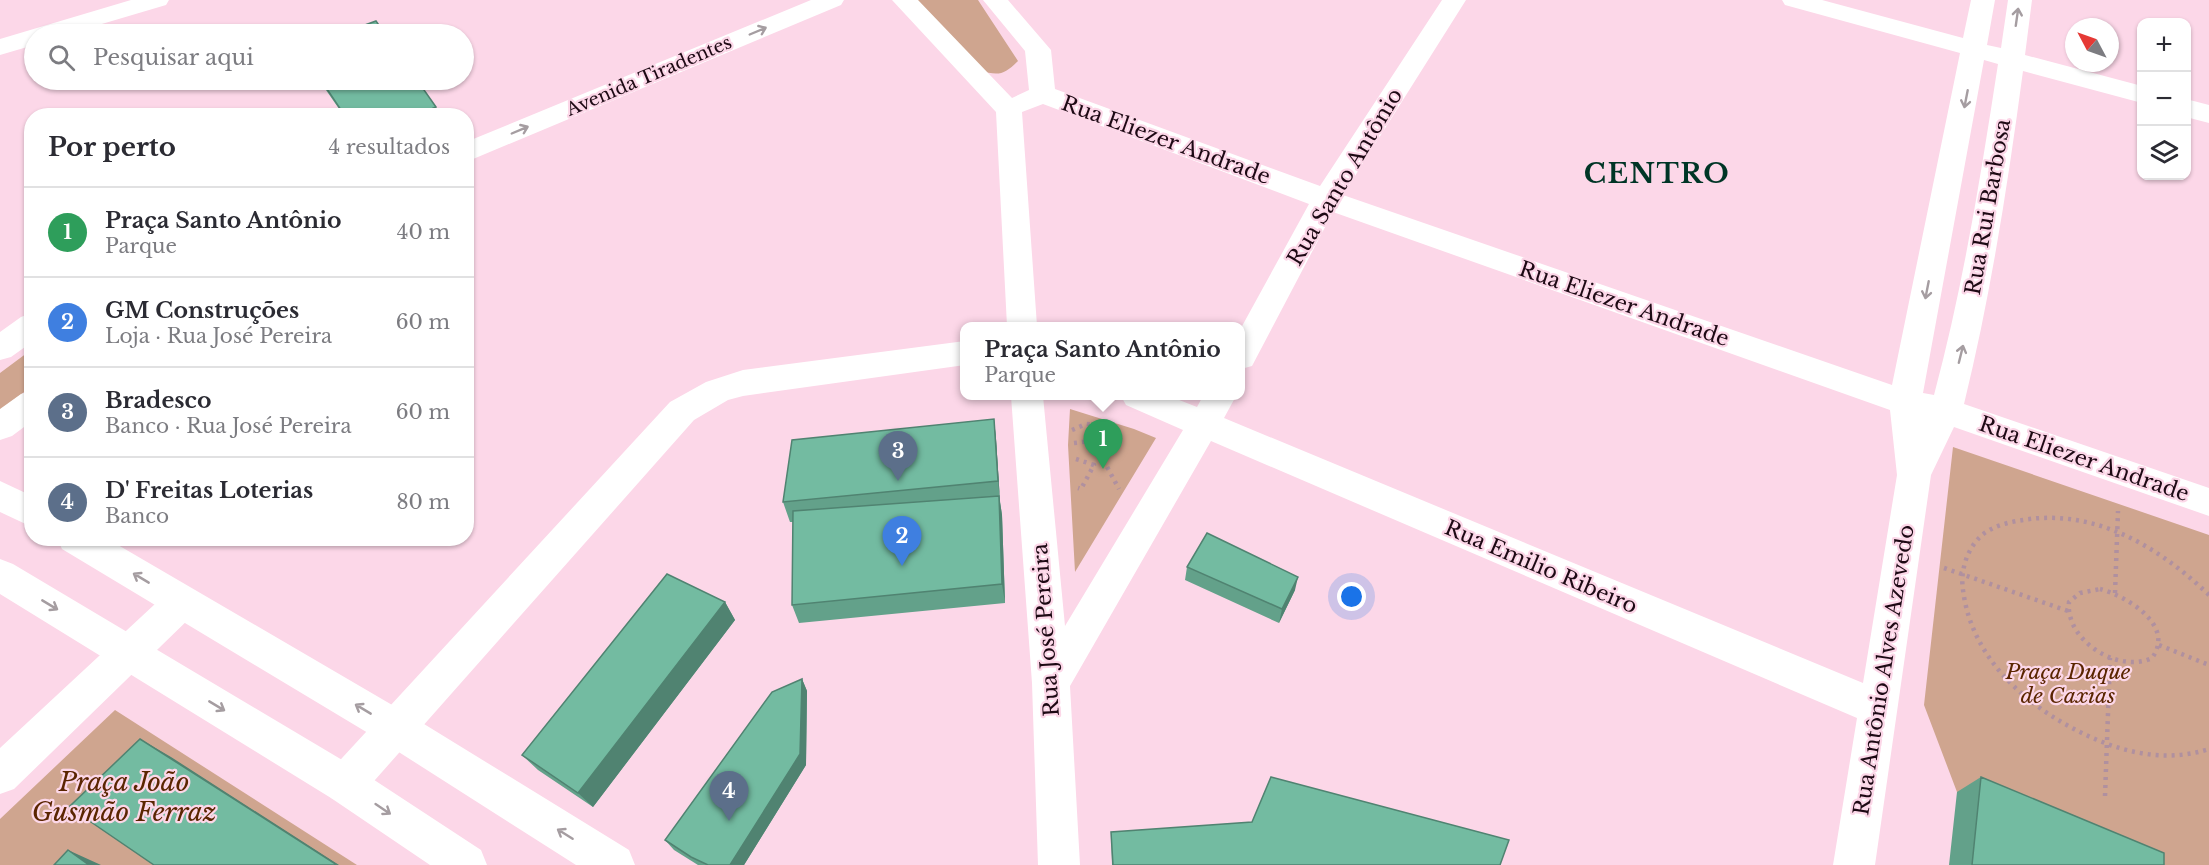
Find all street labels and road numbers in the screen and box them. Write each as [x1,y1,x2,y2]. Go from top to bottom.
street label: Avenida Tiradentes [562,31,735,121]
street label: Rua Santo Antônio [1282,84,1408,270]
street label: Rua Eliezer Andrade [1058,90,1274,190]
street label: Rua Rui Barbosa [1960,117,2016,297]
street label: Rua Eliezer Andrade [1516,256,1732,352]
street label: Rua Eliezer Andrade [1976,411,2192,507]
street label: Rua Emilio Ribeiro [1441,515,1641,619]
street label: Rua Antônio Alves Azevedo [1848,523,1920,817]
street label: Rua José Pereira [1027,542,1065,717]

